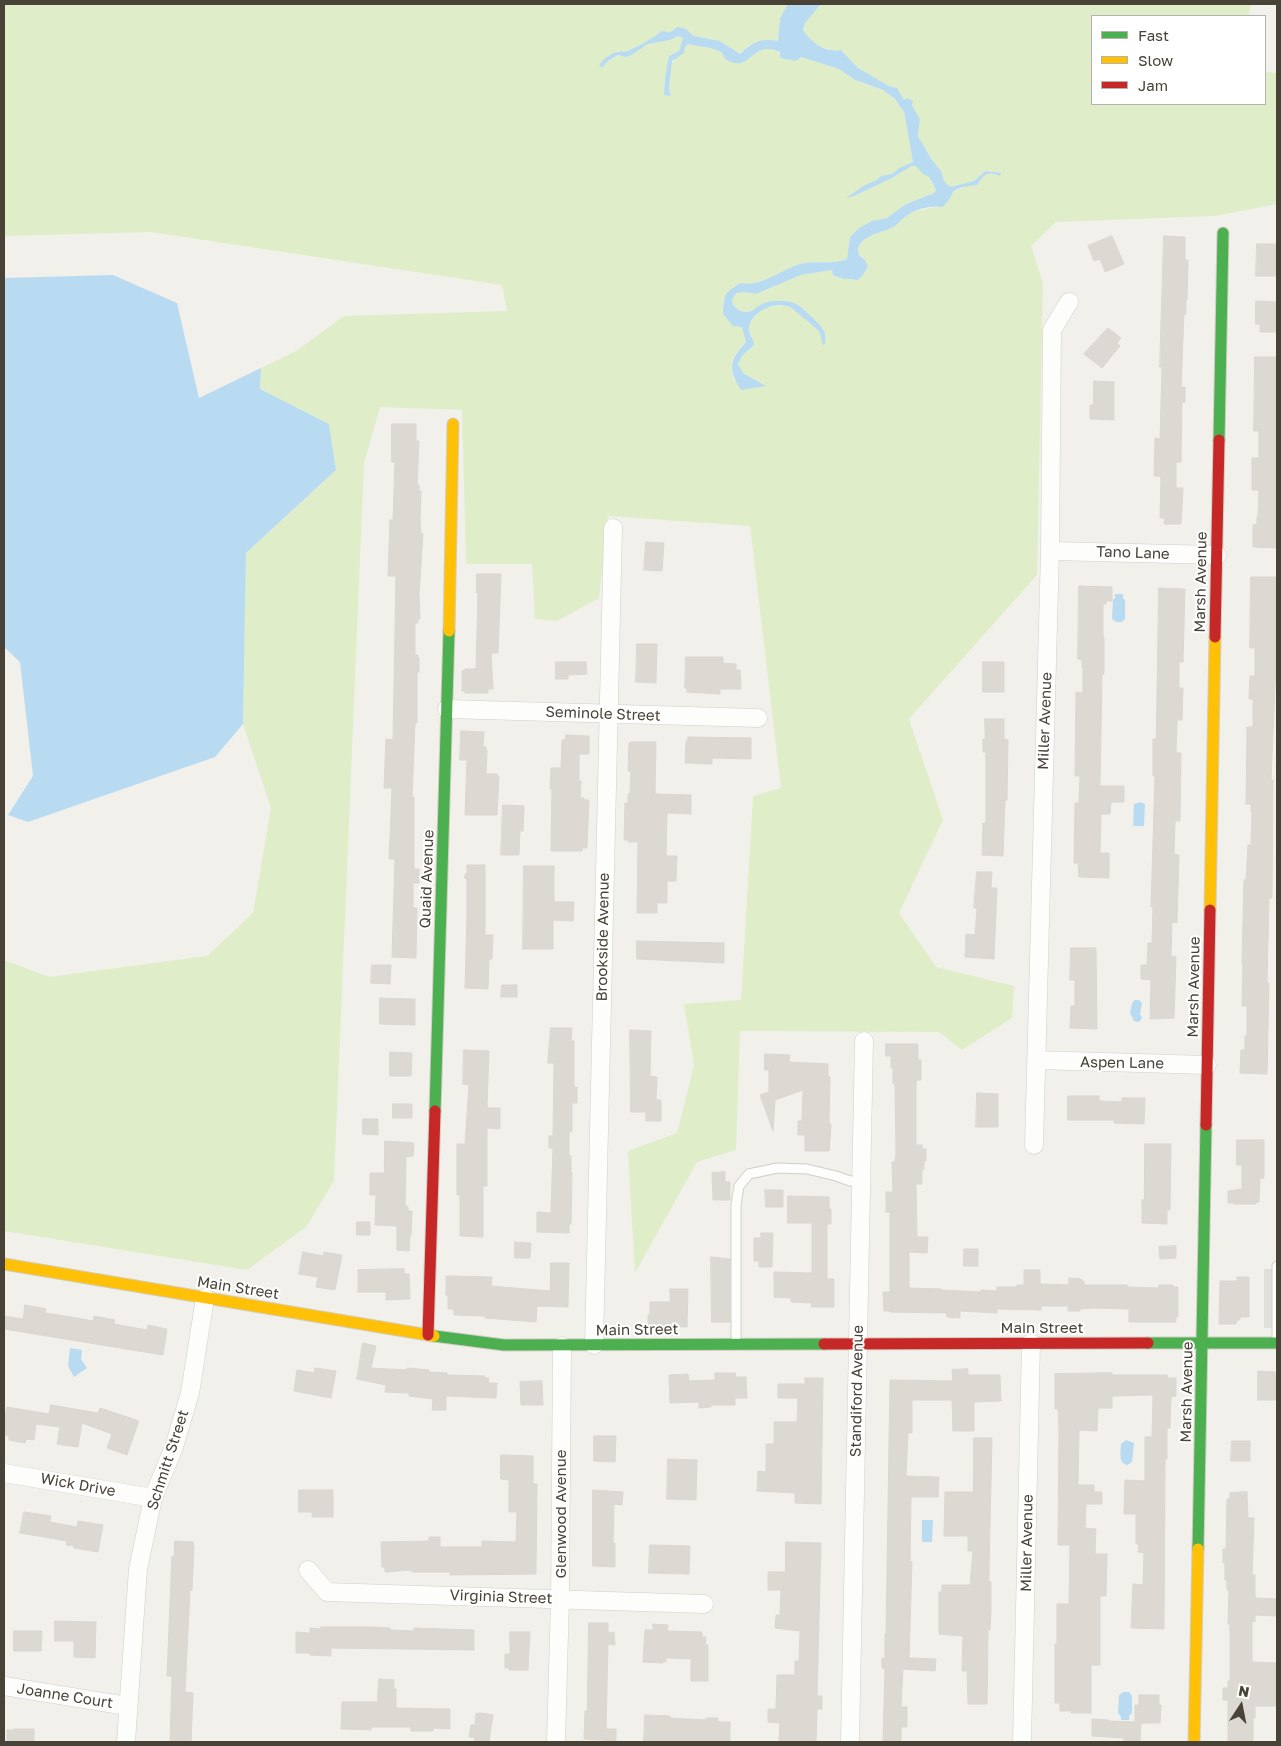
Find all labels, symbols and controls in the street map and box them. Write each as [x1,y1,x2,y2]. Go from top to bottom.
legend [1091,15,1266,105]
text: Fast [1138,26,1169,44]
text: Slow [1138,51,1173,69]
text: Jam [1138,76,1168,94]
street label: Marsh Avenue [1191,531,1211,633]
street label: Tano Lane [1096,543,1170,563]
street label: Miller Avenue [1034,672,1056,770]
street label: Seminole Street [545,703,661,725]
street label: Quaid Avenue [416,829,438,929]
street label: Brookside Avenue [593,872,613,1002]
street label: Marsh Avenue [1184,936,1204,1038]
street label: Aspen Lane [1080,1053,1164,1073]
street label: Main Street [196,1273,280,1303]
street label: Main Street [1001,1319,1083,1337]
street label: Main Street [595,1320,679,1340]
street label: Standiford Avenue [847,1325,867,1457]
street label: Marsh Avenue [1177,1341,1197,1443]
street label: Schmitt Street [143,1408,193,1512]
street label: Glenwood Avenue [552,1450,570,1578]
street label: Wick Drive [39,1470,117,1500]
street label: Miller Avenue [1017,1494,1037,1592]
street label: Virginia Street [449,1586,553,1608]
street label: Joanne Court [16,1680,114,1712]
north arrow [1216,1681,1266,1731]
text: N [1237,1681,1251,1700]

